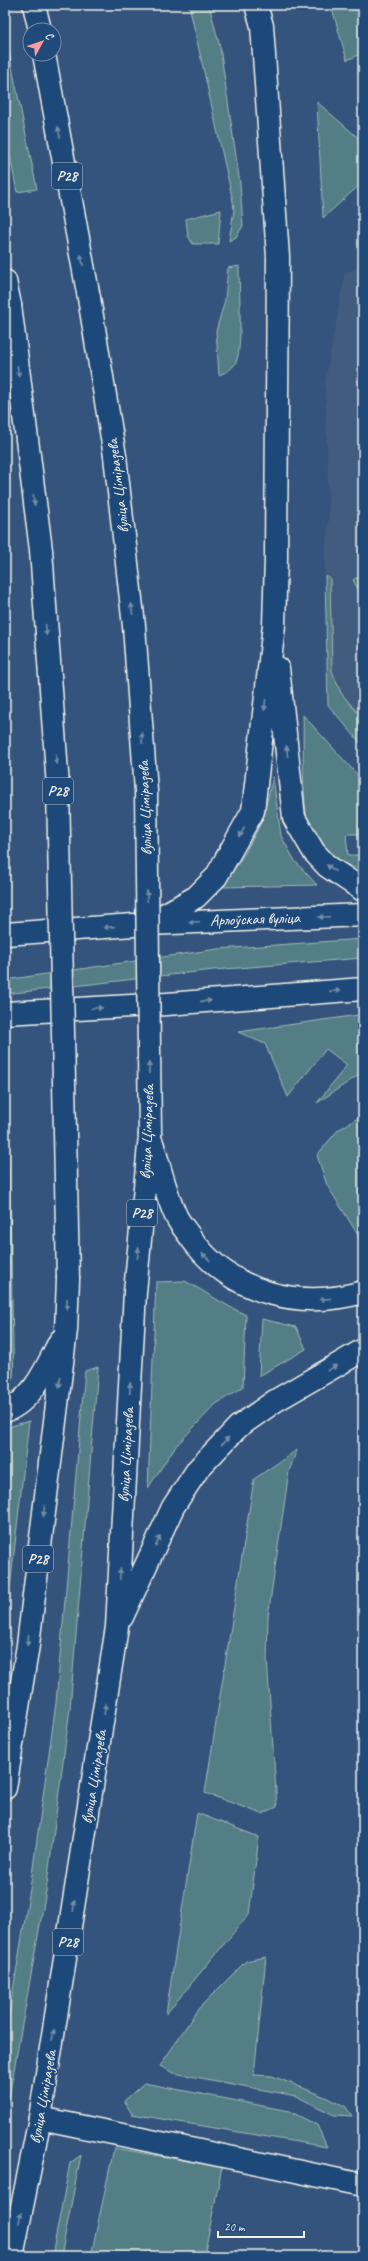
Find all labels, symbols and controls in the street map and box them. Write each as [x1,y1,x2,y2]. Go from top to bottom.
north arrow [22,22,62,62]
text: С [43,29,58,43]
one-way arrow [55,126,61,138]
road number: Р28 [52,163,82,189]
one-way arrow [79,253,85,266]
one-way arrow [15,365,21,377]
street label: вуліца Ціміразева [102,436,134,534]
one-way arrow [31,494,38,506]
one-way arrow [129,603,135,615]
one-way arrow [43,624,50,636]
one-way arrow [262,699,268,711]
one-way arrow [139,732,146,744]
one-way arrow [284,745,290,757]
one-way arrow [52,753,59,765]
street label: вуліца Ціміразева [133,759,157,856]
road number: Р28 [43,778,73,804]
one-way arrow [239,826,246,838]
one-way arrow [325,864,336,872]
one-way arrow [144,889,150,902]
street label: Арлоўская вуліца [210,907,301,931]
one-way arrow [318,913,330,920]
one-way arrow [187,919,200,925]
one-way arrow [103,923,115,930]
one-way arrow [329,988,341,995]
one-way arrow [200,998,212,1005]
one-way arrow [91,1005,104,1011]
one-way arrow [146,1061,152,1074]
street label: вуліца Ціміразева [135,1083,159,1180]
road number: Р28 [127,1200,157,1226]
one-way arrow [135,1247,142,1259]
one-way arrow [201,1252,212,1261]
one-way arrow [319,1295,331,1302]
one-way arrow [64,1298,70,1311]
one-way arrow [326,1364,338,1371]
one-way arrow [57,1376,63,1388]
one-way arrow [126,1382,133,1394]
street label: вуліца Ціміразева [114,1406,139,1503]
one-way arrow [220,1436,230,1446]
one-way arrow [41,1505,47,1517]
one-way arrow [155,1535,161,1546]
road number: Р28 [23,1546,53,1572]
one-way arrow [117,1567,123,1580]
one-way arrow [25,1634,32,1646]
one-way arrow [102,1703,108,1715]
street label: вуліца Ціміразева [77,1727,112,1825]
one-way arrow [71,1900,77,1913]
road number: Р28 [53,1929,83,1955]
one-way arrow [50,2029,56,2041]
street label: вуліца Ціміразева [25,2047,61,2145]
one-way arrow [17,2212,23,2224]
scale bar [218,2213,304,2239]
text: 20 m [224,2219,246,2235]

